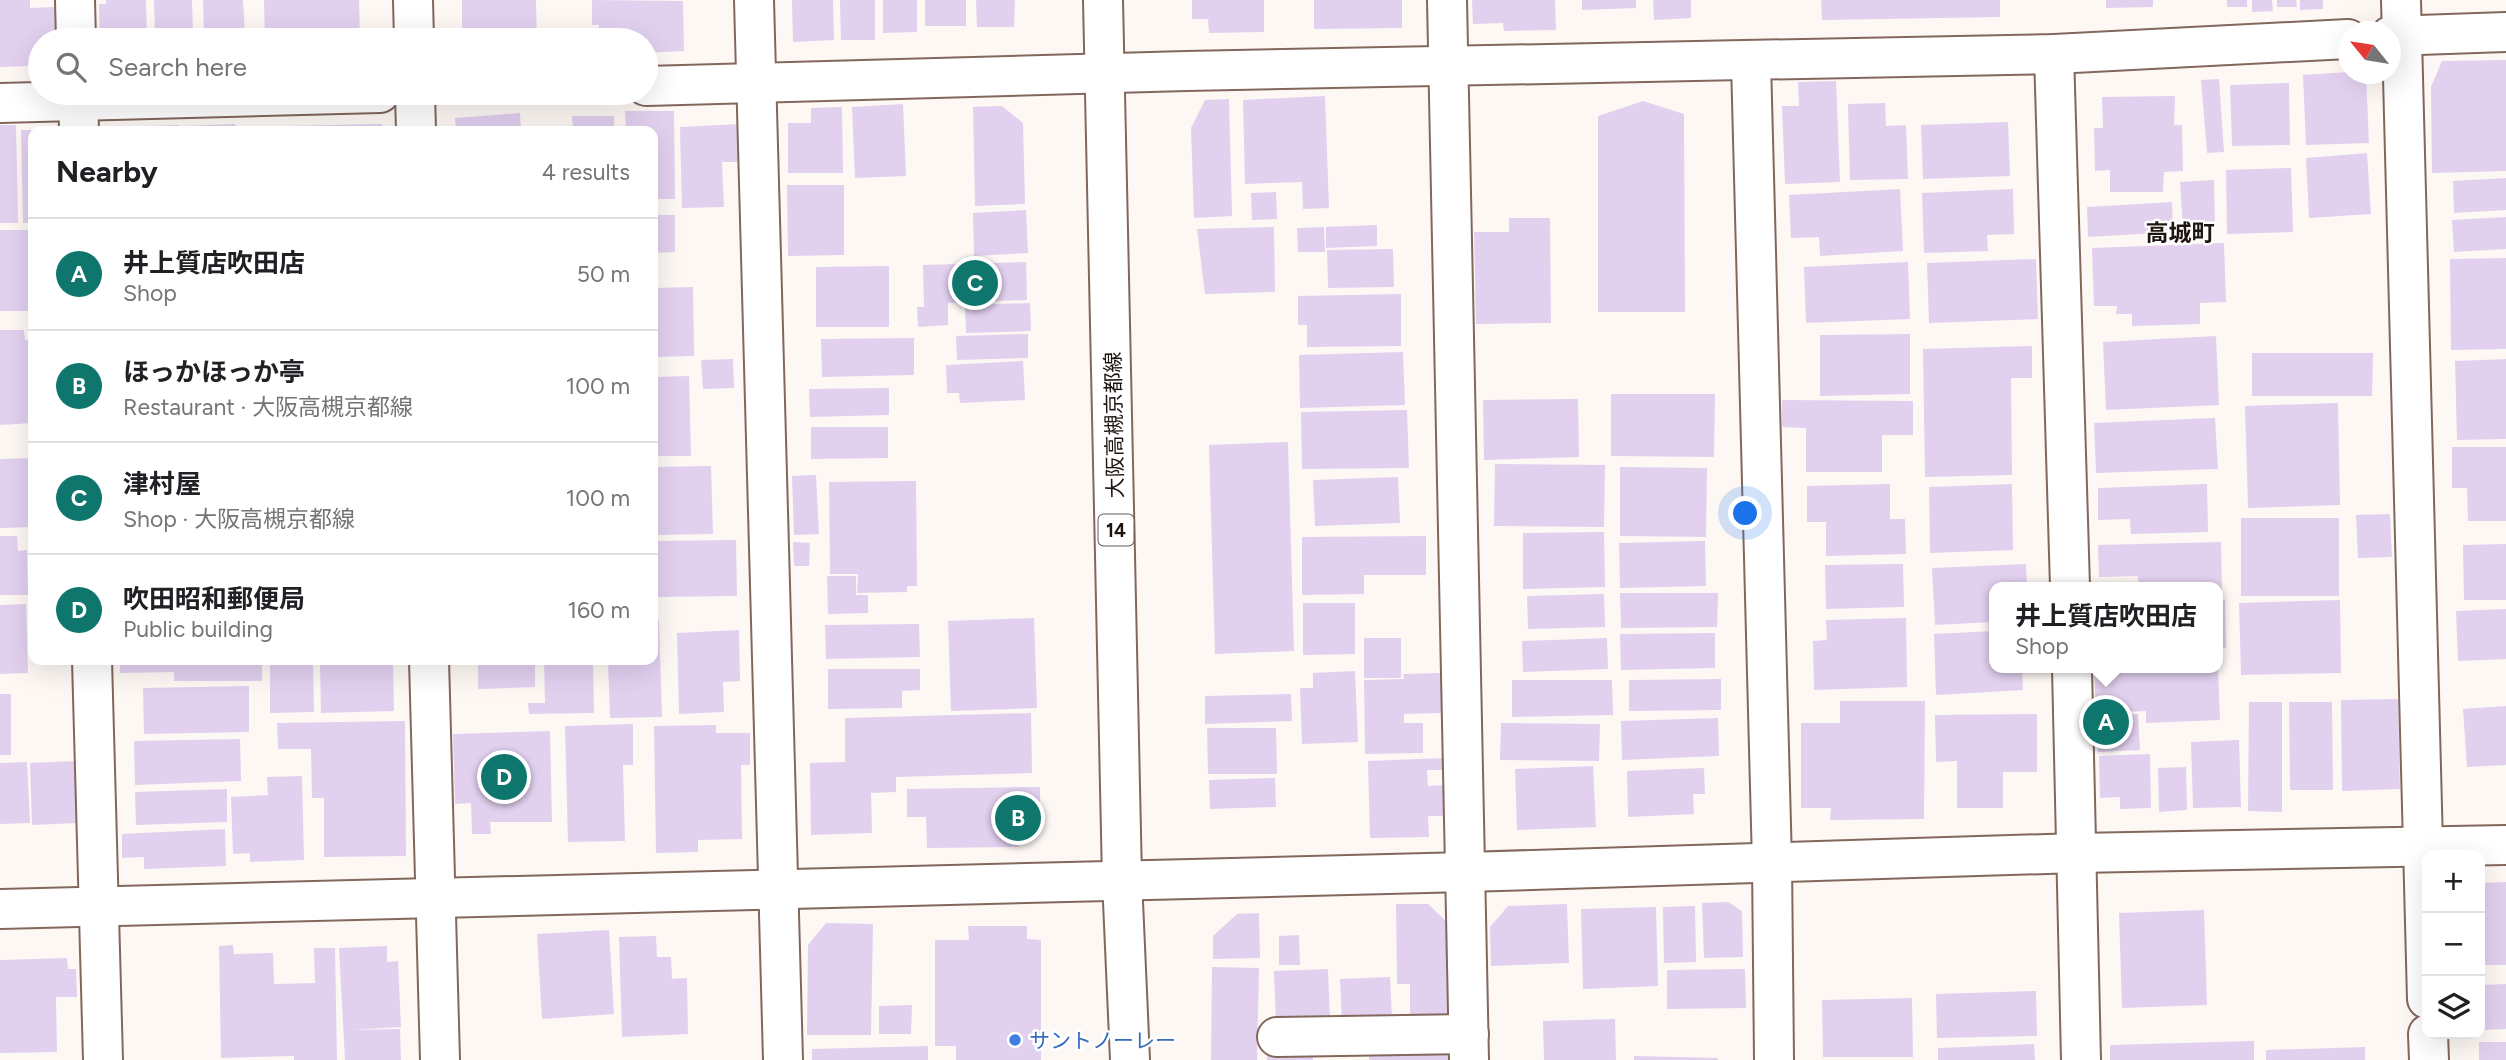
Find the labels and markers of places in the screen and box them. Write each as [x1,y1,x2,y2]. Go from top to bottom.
pin: C [952,257,998,309]
pin: A [2083,696,2129,748]
pin: D [481,751,527,803]
pin: B [995,792,1041,844]
place label: サントノーレー [1029,1028,1176,1053]
marker: サントノーレー [1007,1032,1023,1048]

